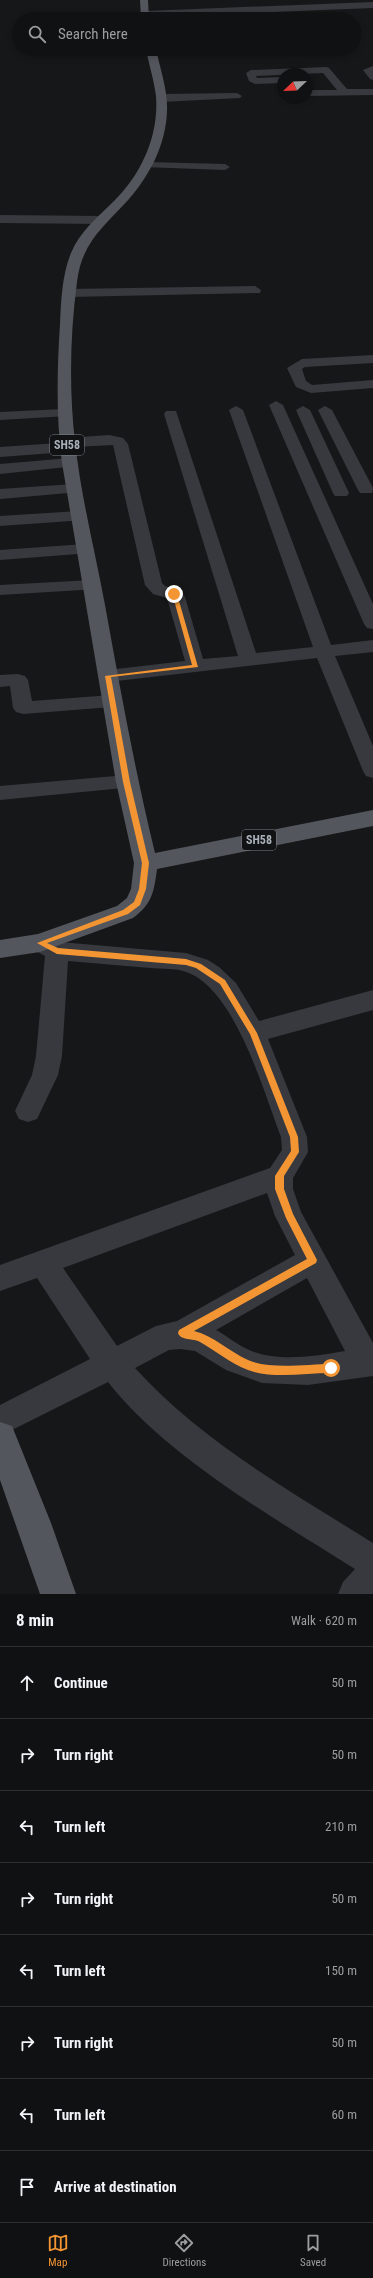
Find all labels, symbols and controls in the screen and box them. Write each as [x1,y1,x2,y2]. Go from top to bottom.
search box [12,12,361,56]
icon: search [26,23,48,45]
text: Search here [58,25,128,43]
north arrow [277,68,313,104]
road number: SH58 [50,435,84,455]
route end [165,585,183,603]
road number: SH58 [242,830,276,850]
route start [322,1359,340,1377]
text: 8 min [16,1610,54,1630]
text: Walk · 620 m [291,1613,357,1628]
icon: ahead [16,1672,38,1694]
text: Continue [54,1674,108,1692]
text: 50 m [331,1675,357,1690]
icon: right [16,1744,38,1766]
text: Turn right [54,1746,113,1764]
text: 50 m [331,1747,357,1762]
icon: left [16,1816,38,1838]
text: Turn left [54,1818,105,1836]
text: 210 m [325,1819,357,1834]
icon: right [16,1888,38,1910]
text: Turn right [54,1890,113,1908]
text: 50 m [331,1891,357,1906]
icon: left [16,1960,38,1982]
text: Turn left [54,1962,105,1980]
text: 150 m [325,1963,357,1978]
icon: right [16,2032,38,2054]
text: Turn right [54,2034,113,2052]
text: 50 m [331,2035,357,2050]
icon: left [16,2104,38,2126]
text: Turn left [54,2106,105,2124]
text: 60 m [331,2107,357,2122]
icon: arrive [16,2176,38,2198]
text: Arrive at destination [54,2178,177,2196]
tab: Map [47,2232,69,2269]
tab: Directions [162,2232,206,2269]
tab: Saved [300,2232,326,2269]

